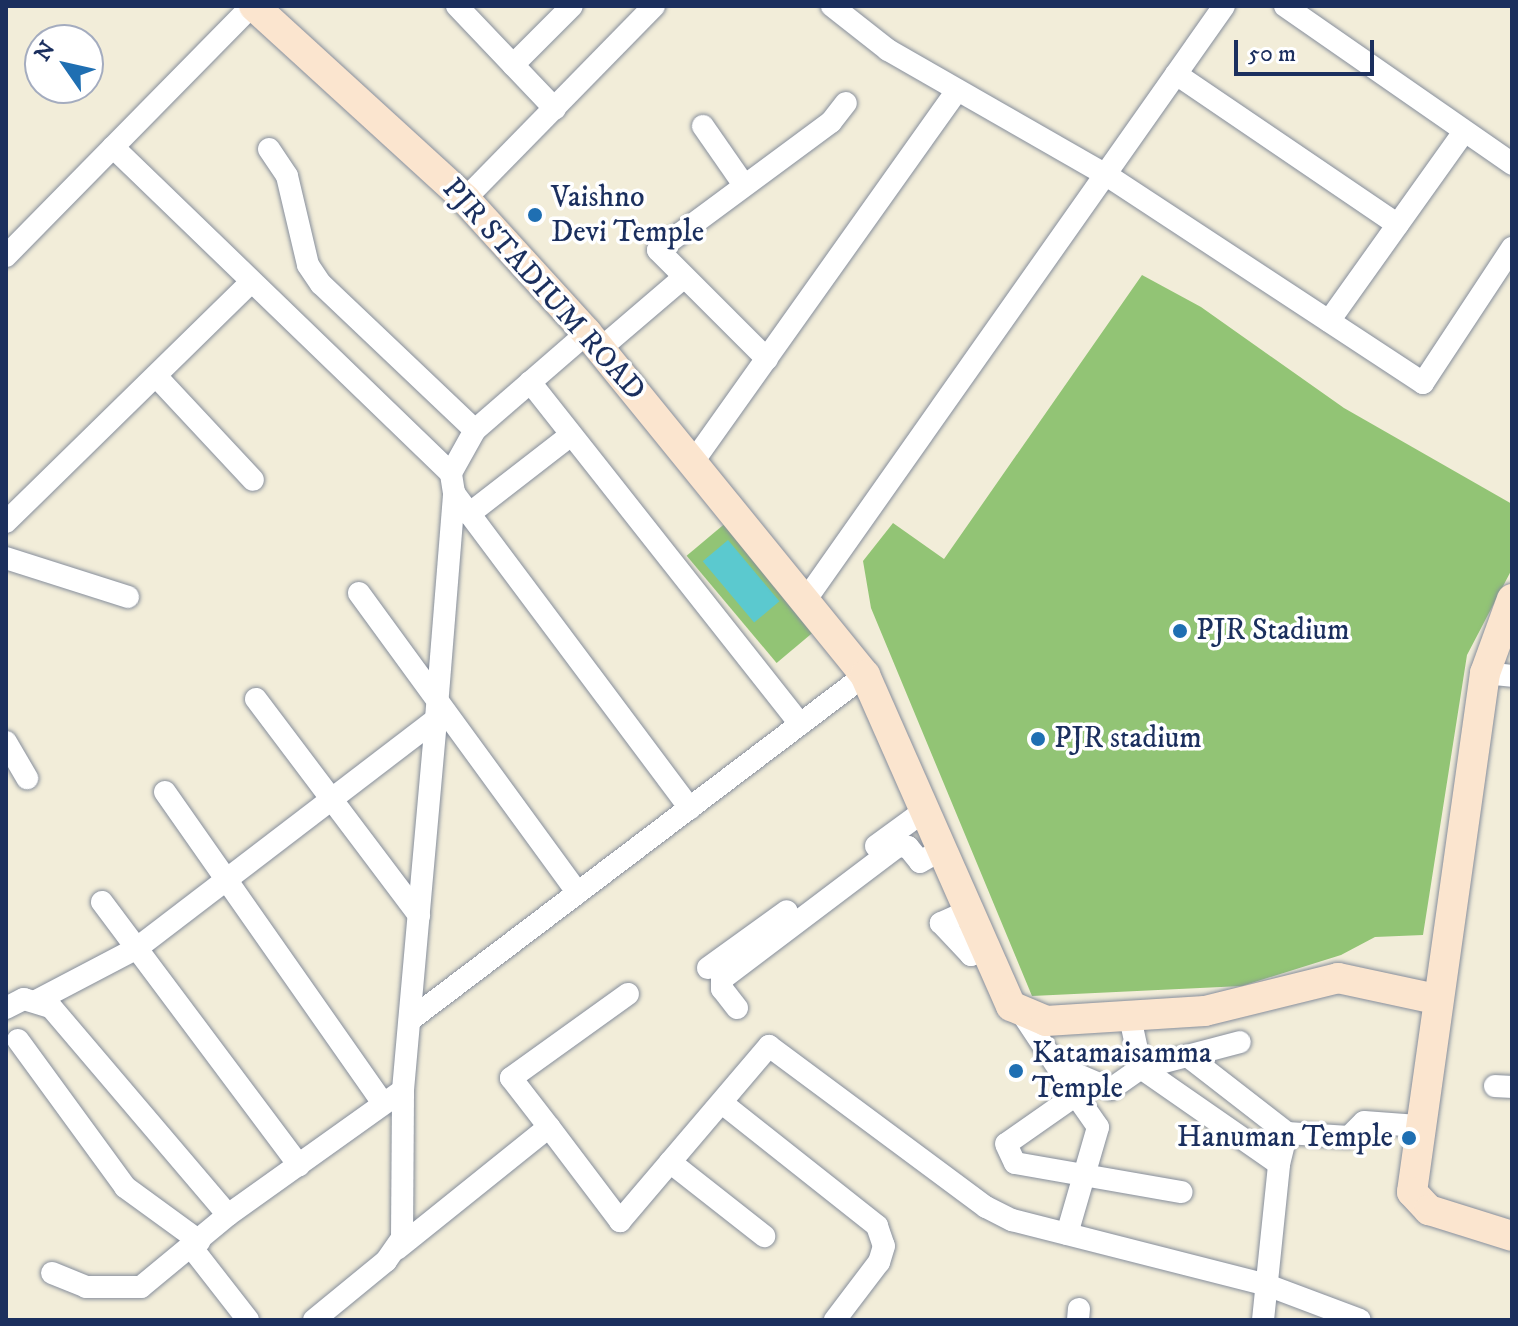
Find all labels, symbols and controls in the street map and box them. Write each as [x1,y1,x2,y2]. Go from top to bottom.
north arrow [24,24,104,104]
scale bar [1238,24,1378,74]
text: N [29,36,62,66]
text: 50 m [1248,39,1296,69]
street label: PJR STADIUM ROAD [434,172,652,408]
place label: Vaishno Devi Temple [551,180,704,250]
marker: Vaishno Devi Temple [526,206,544,224]
place label: PJR Stadium [1196,613,1350,649]
marker: PJR Stadium [1171,622,1189,640]
place label: PJR stadium [1054,721,1202,757]
marker: PJR stadium [1029,730,1047,748]
place label: Katamaisamma Temple [1032,1036,1212,1106]
marker: Katamaisamma Temple [1007,1062,1025,1080]
place label: Hanuman Temple [1177,1120,1393,1156]
marker: Hanuman Temple [1400,1129,1418,1147]

